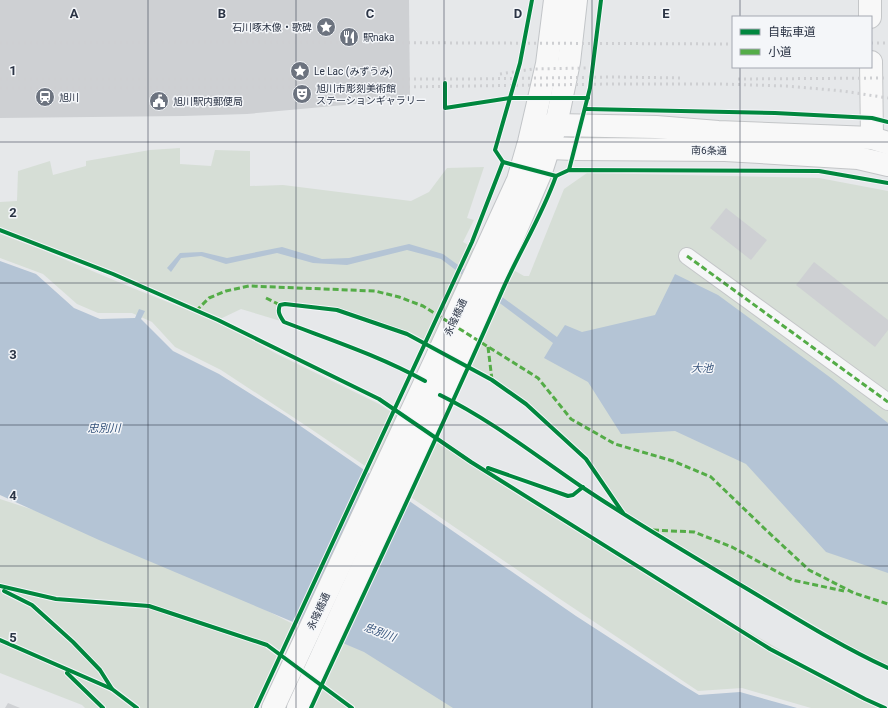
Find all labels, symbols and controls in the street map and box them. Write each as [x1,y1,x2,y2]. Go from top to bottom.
text: A [70,6,79,21]
text: B [218,6,226,21]
text: C [366,6,375,21]
text: D [514,6,522,21]
text: E [662,6,670,21]
place icon: 石川啄木像・歌碑 [315,16,337,38]
legend [732,16,872,68]
place label: 石川啄木像・歌碑 [232,22,312,33]
text: 自転車道 [768,25,816,39]
restaurant icon: 駅naka [338,26,360,48]
place label: 駅naka [363,32,394,43]
text: 小道 [768,45,792,59]
place icon: Le Lac (みずうみ) [289,60,311,82]
text: 1 [9,63,17,78]
place label: Le Lac (みずうみ) [314,66,393,78]
theatre icon: 旭川市彫刻美術館 ステーションギャラリー [291,83,313,105]
place label: 旭川市彫刻美術館 ステーションギャラリー [316,83,426,106]
station icon: 旭川 [34,86,56,108]
public building icon: 旭川駅内郵便局 [148,90,170,112]
place label: 旭川 [59,92,79,103]
place label: 旭川駅内郵便局 [173,96,243,107]
street label: 南6条通 [691,145,727,156]
text: 2 [9,205,17,220]
street label: 永隆橋通 [442,297,469,338]
text: 3 [9,347,17,362]
water label: 大池 [691,362,714,375]
water label: 忠別川 [88,422,121,435]
text: 4 [9,488,17,503]
street label: 永隆橋通 [305,591,332,632]
water label: 忠別川 [362,621,398,645]
text: 5 [9,630,17,645]

